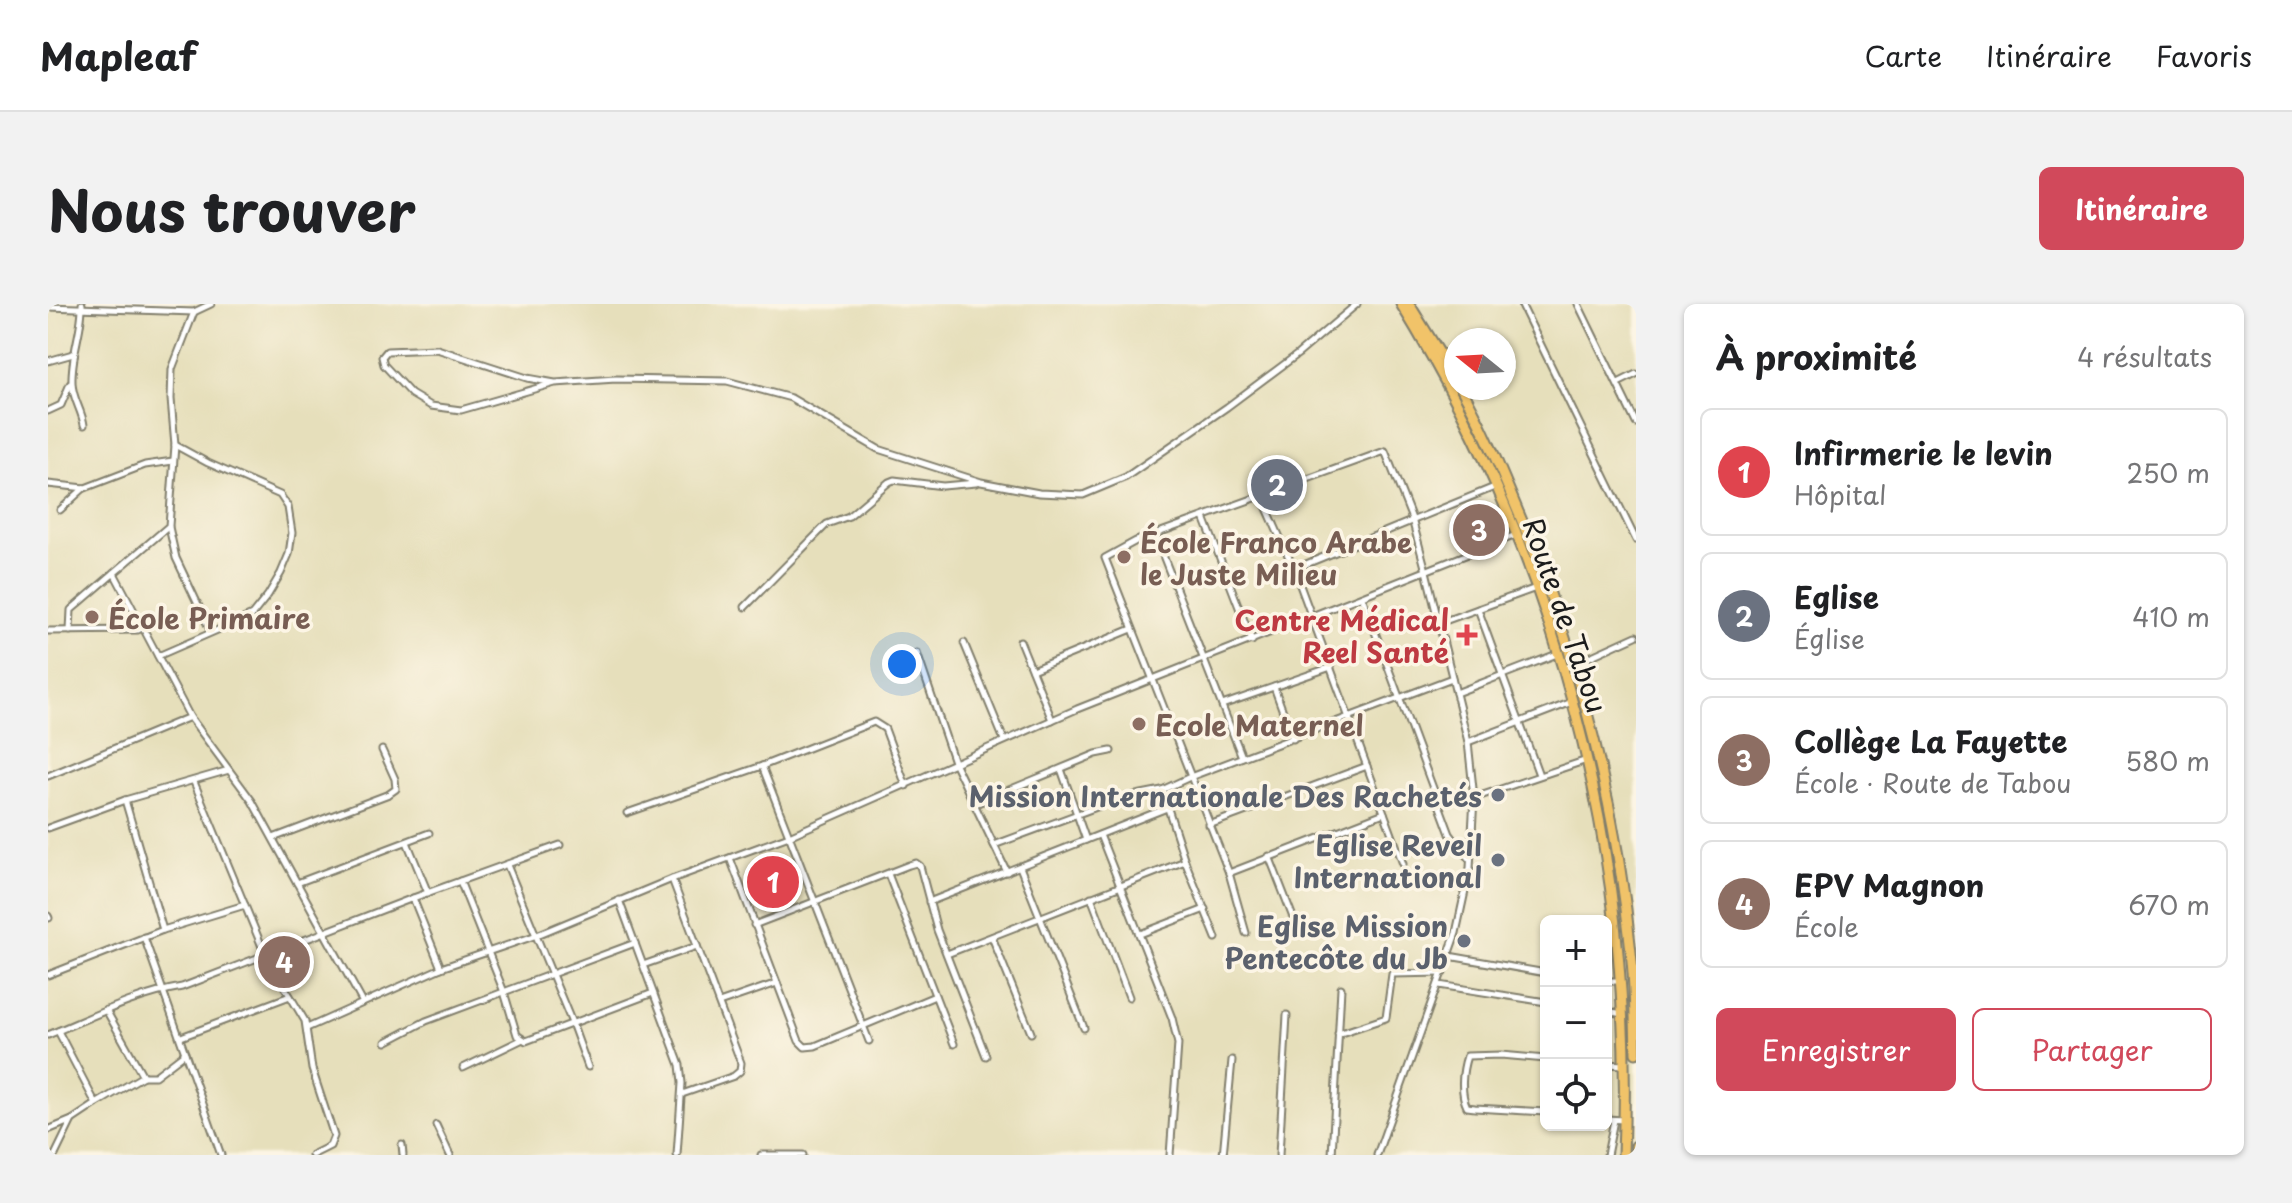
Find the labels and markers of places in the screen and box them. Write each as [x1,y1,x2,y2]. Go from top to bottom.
pin: 2 [1251,455,1303,515]
pin: 3 [1453,500,1505,560]
place label: École Franco Arabe le Juste Milieu [1140,520,1412,595]
marker: École Franco Arabe le Juste Milieu [1115,548,1133,566]
place label: École Primaire [108,596,311,639]
place label: Centre Médical Reel Santé [1235,598,1449,673]
marker: École Primaire [83,608,101,626]
marker: Centre Médical Reel Santé [1456,624,1478,646]
place label: Ecole Maternel [1155,703,1363,746]
marker: Ecole Maternel [1130,715,1148,733]
place label: Mission Internationale Des Rachetés [969,774,1482,817]
marker: Mission Internationale Des Rachetés [1489,786,1507,804]
place label: Eglise Reveil International [1293,823,1482,898]
marker: Eglise Reveil International [1489,851,1507,869]
pin: 1 [747,852,799,912]
place label: Eglise Mission Pentecôte du Jb [1225,904,1448,979]
pin: 4 [258,932,310,992]
marker: Eglise Mission Pentecôte du Jb [1455,932,1473,950]

